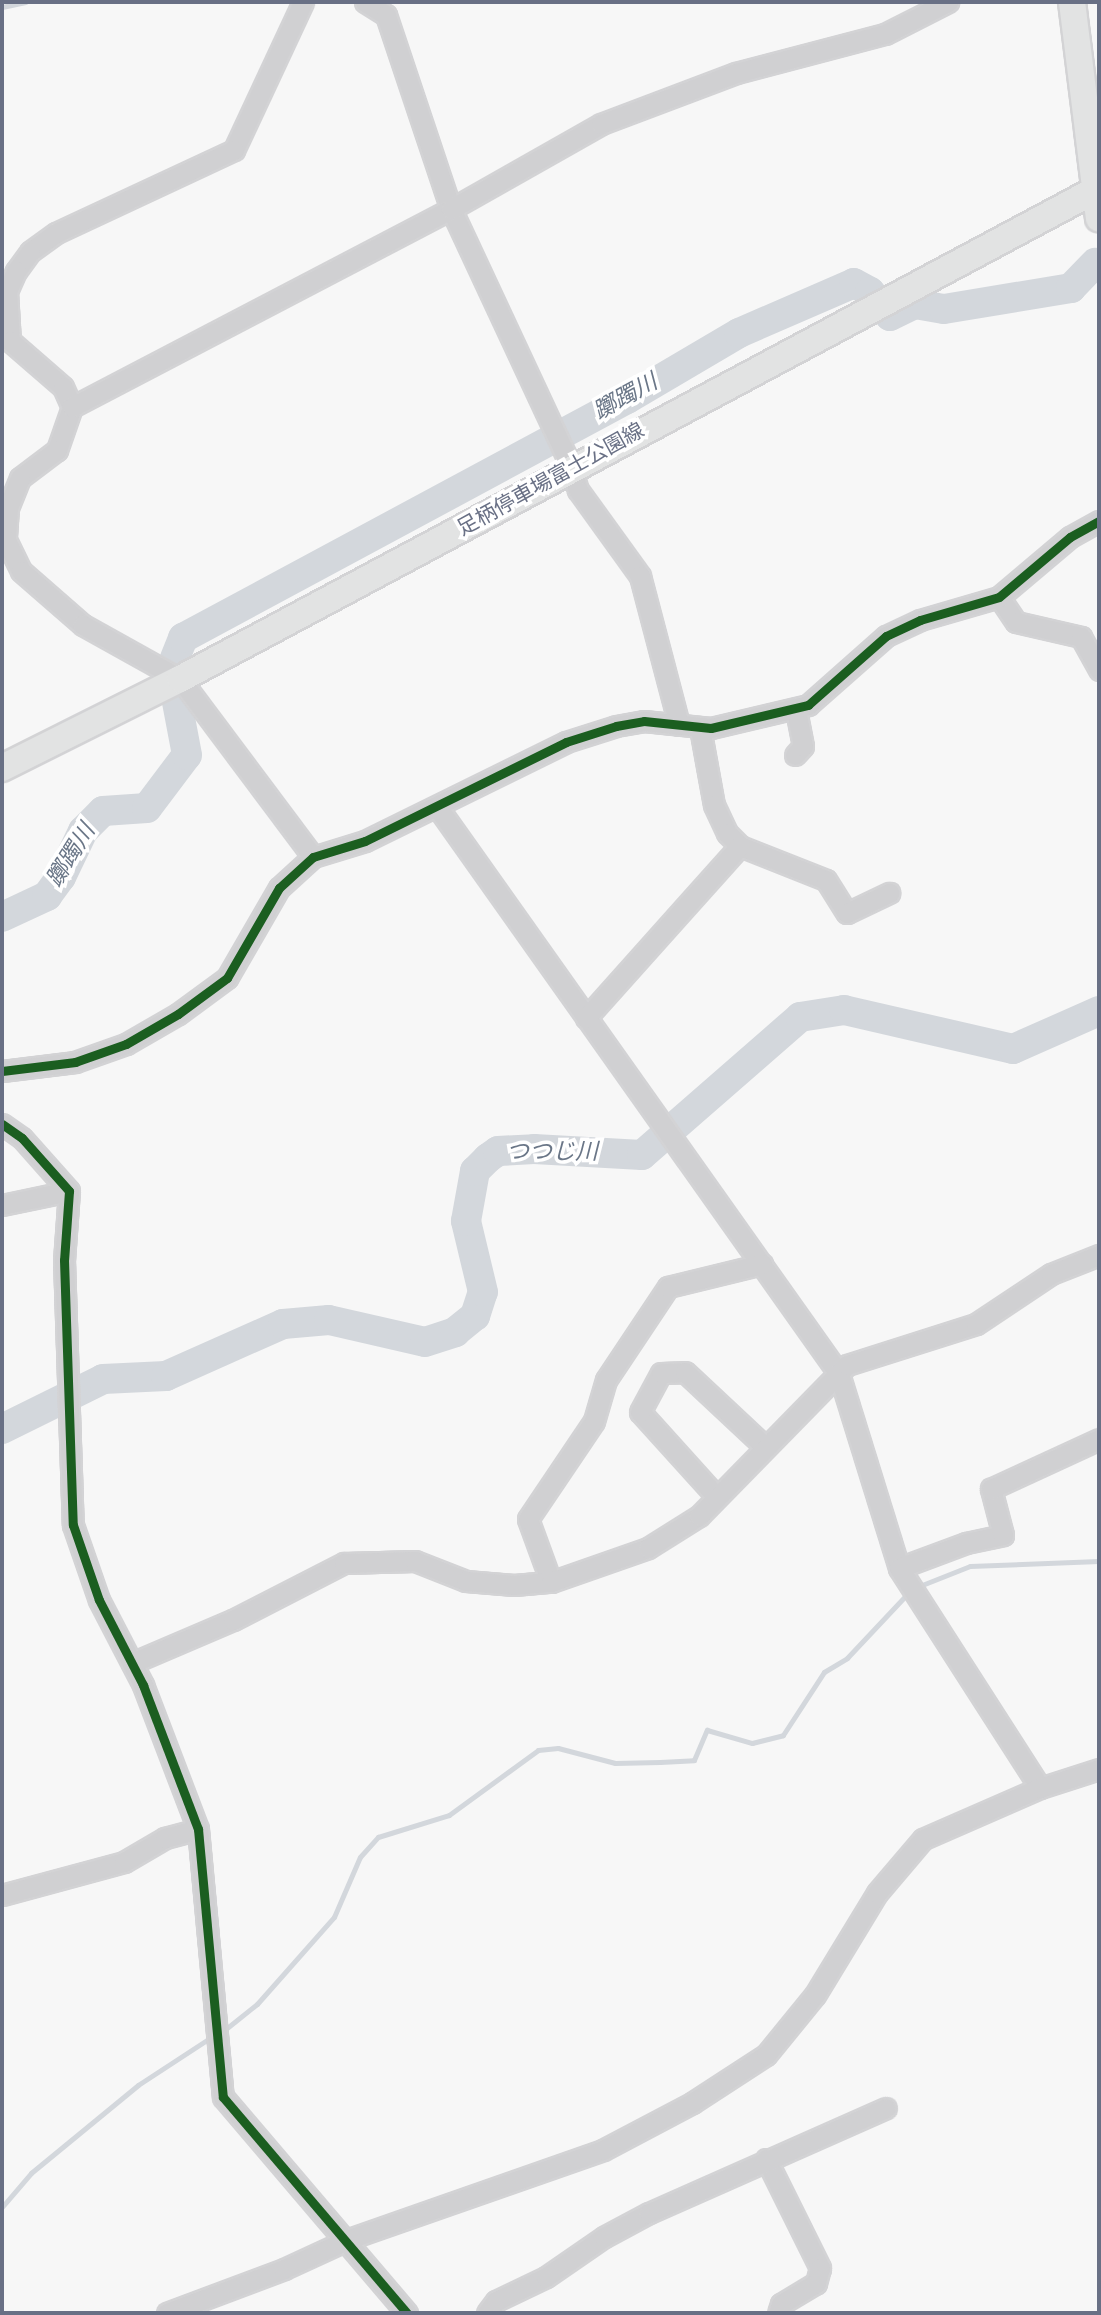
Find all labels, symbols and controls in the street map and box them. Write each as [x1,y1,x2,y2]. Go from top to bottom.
water label: 躑躅川 [589,369,663,427]
street label: 足柄停車場富士公園線 [453,418,649,542]
water label: 躑躅川 [42,819,102,893]
water label: つつじ川 [506,1139,598,1167]

